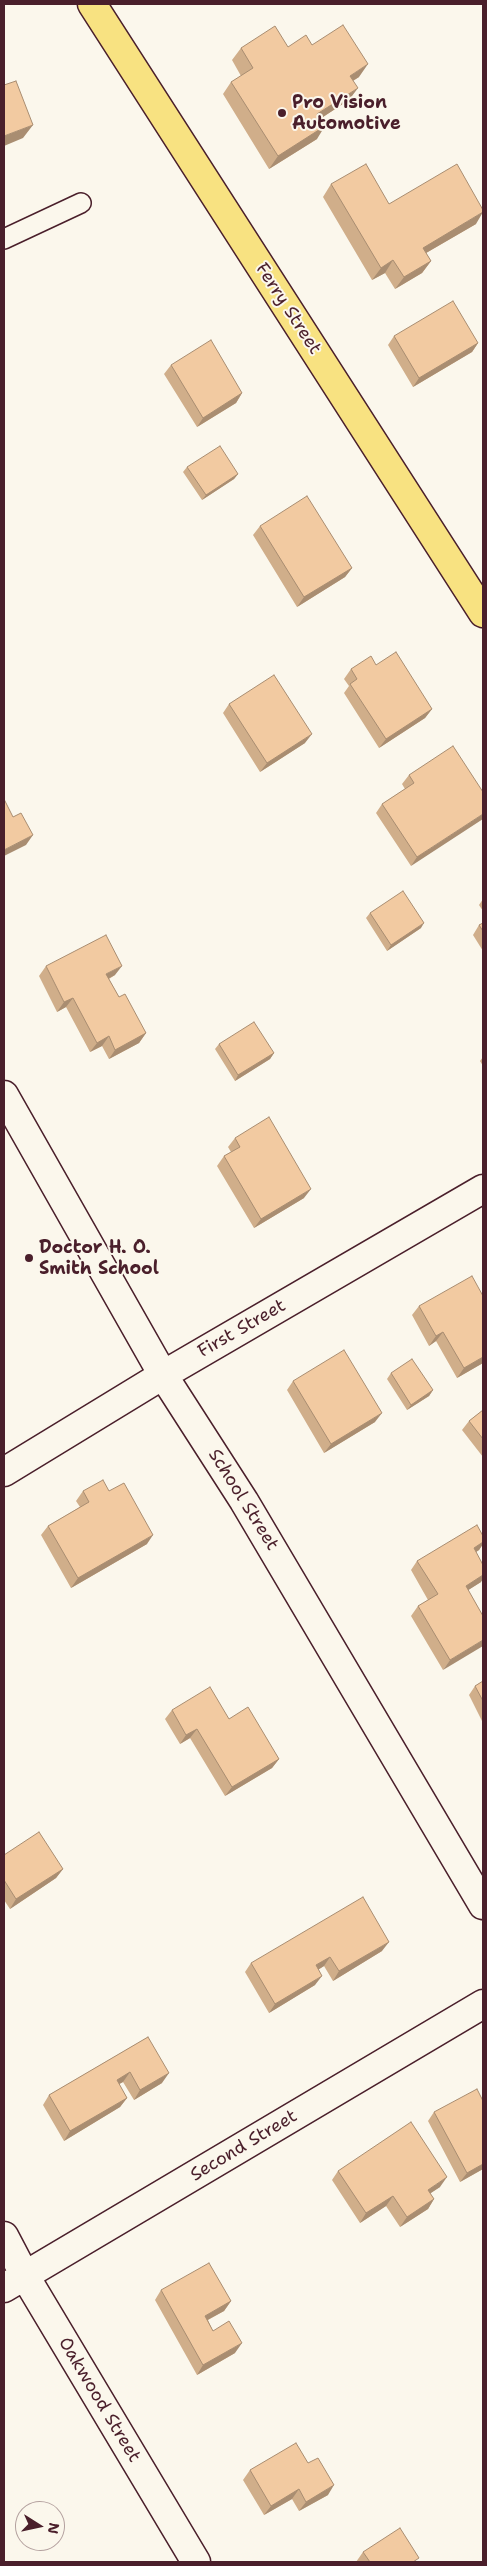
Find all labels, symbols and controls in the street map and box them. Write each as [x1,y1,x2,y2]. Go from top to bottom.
place label: Pro Vision Automotive [292,92,401,134]
marker: Pro Vision Automotive [276,107,288,119]
street label: Ferry Street [250,259,326,359]
place label: Doctor H. O. Smith School [39,1237,159,1280]
marker: Doctor H. O. Smith School [23,1252,35,1264]
street label: First Street [194,1295,290,1363]
street label: School Street [203,1445,283,1555]
street label: Second Street [187,2106,301,2186]
street label: Oakwood Street [53,2334,145,2466]
north arrow [15,2501,65,2551]
text: N [44,2521,64,2535]

